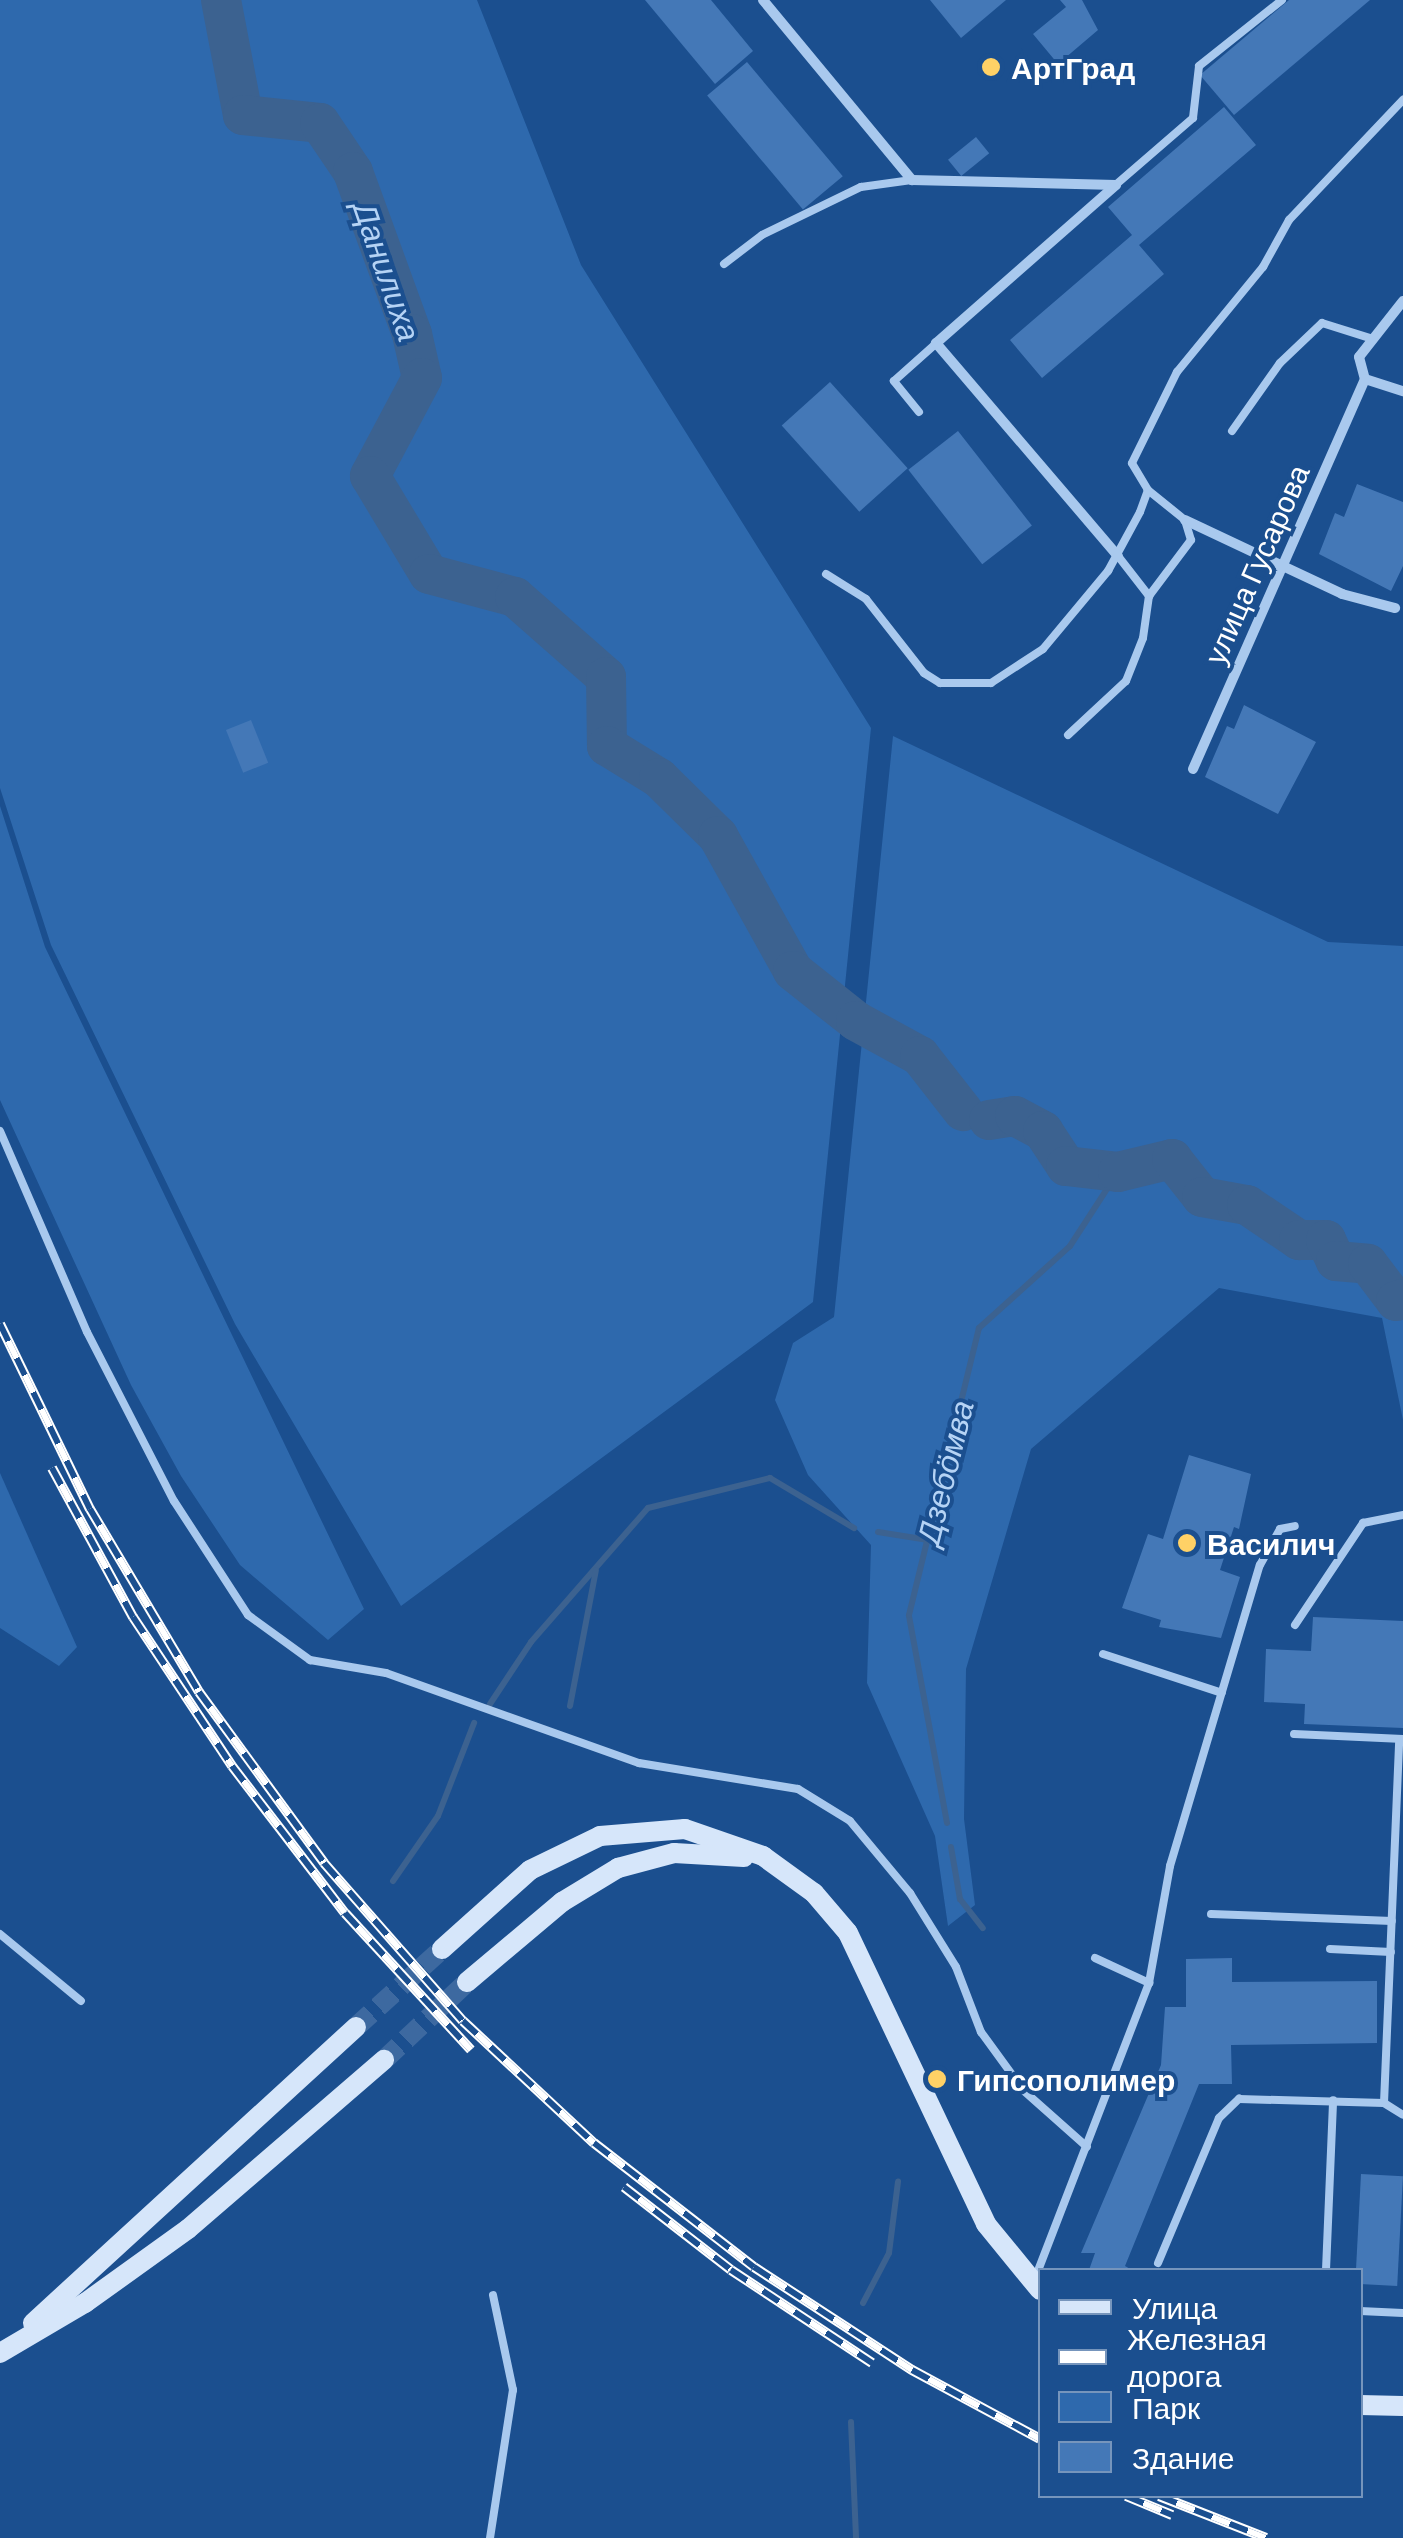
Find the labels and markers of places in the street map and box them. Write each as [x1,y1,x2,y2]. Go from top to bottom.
place label: АртГрад [1011,49,1135,85]
marker: АртГрад [980,56,1002,78]
place label: Василич [1207,1525,1335,1561]
marker: Василич [1176,1532,1198,1554]
place label: Гипсополимер [957,2061,1175,2097]
marker: Гипсополимер [926,2068,948,2090]

